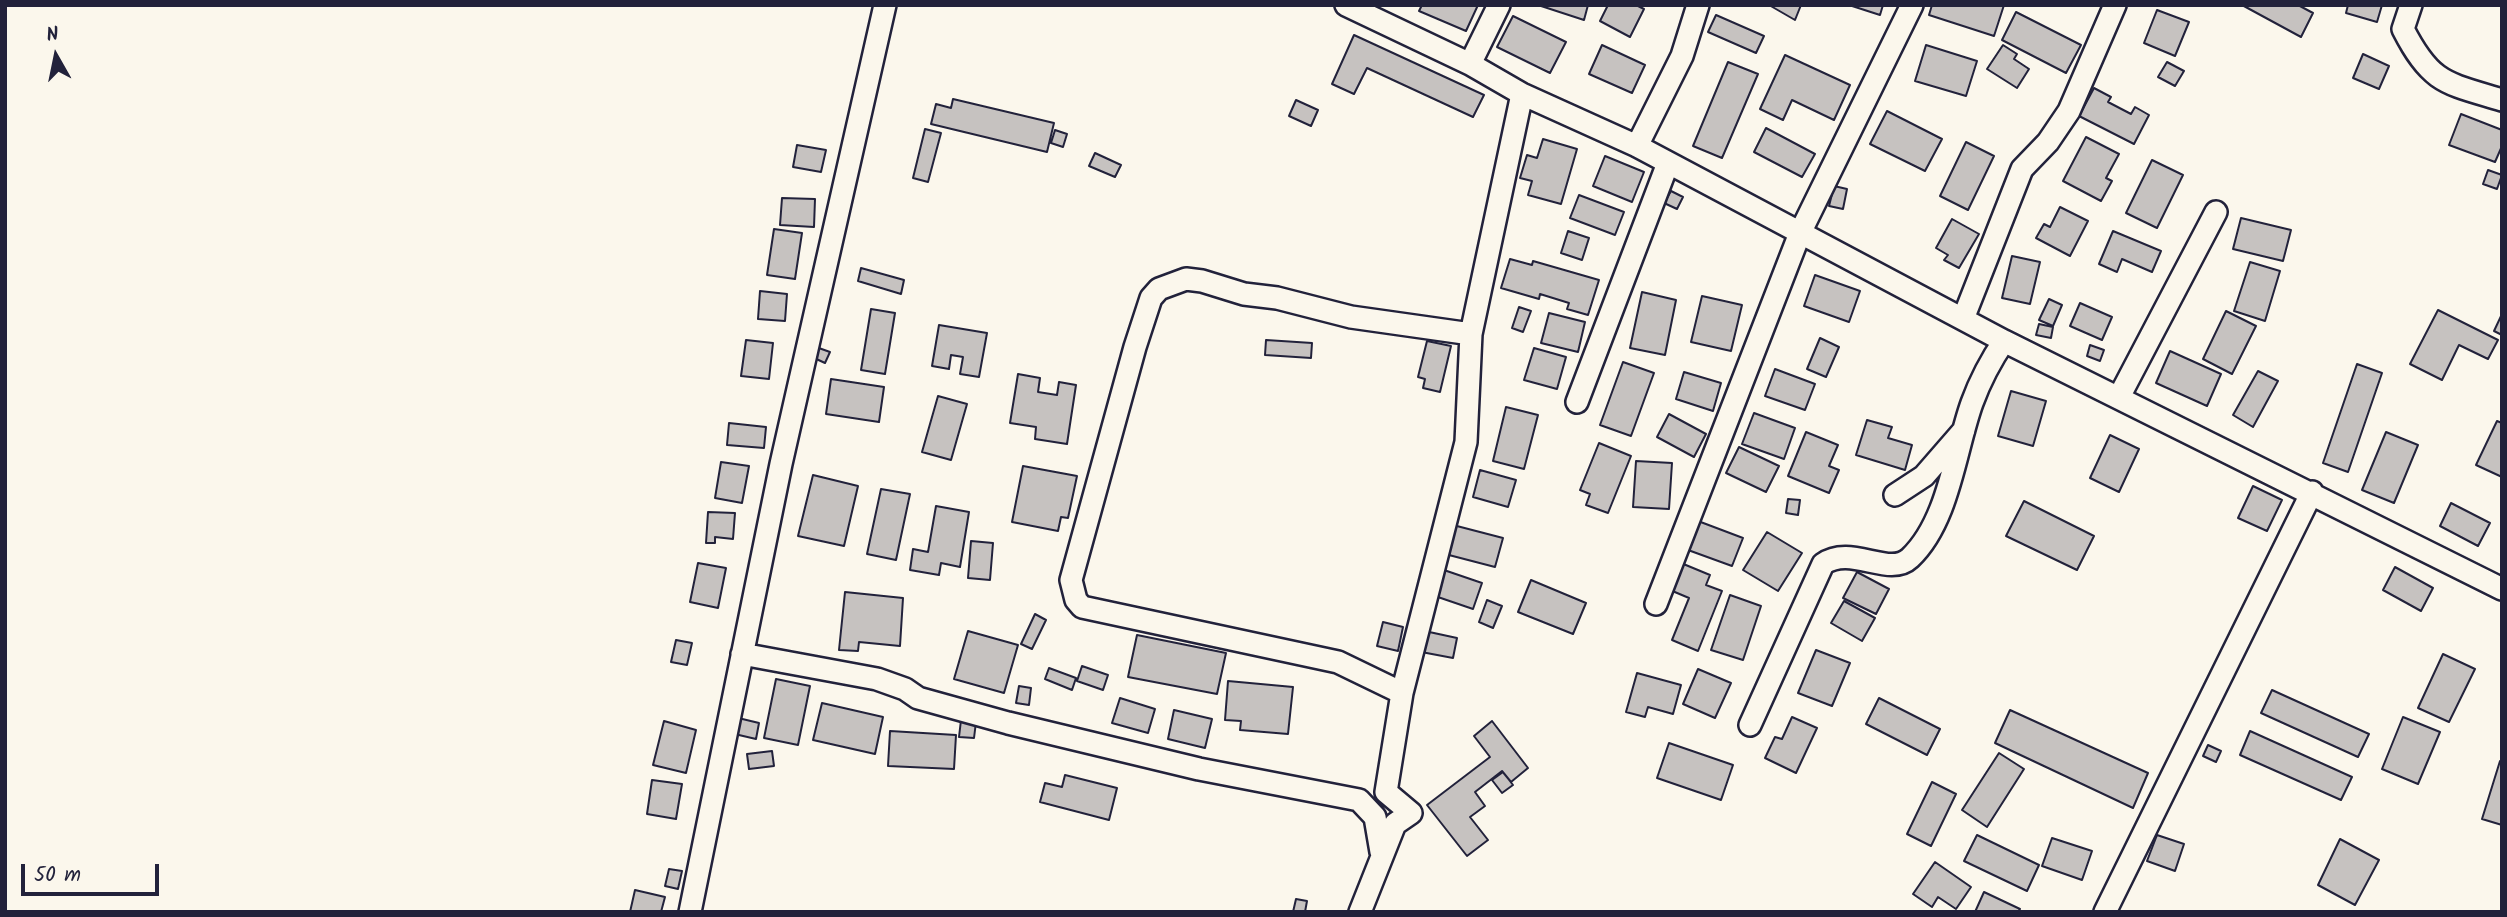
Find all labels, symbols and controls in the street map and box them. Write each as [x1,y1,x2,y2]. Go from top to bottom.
text: N [44,20,61,51]
north arrow [21,21,91,91]
scale bar [24,850,163,894]
text: 50 m [34,859,81,892]

